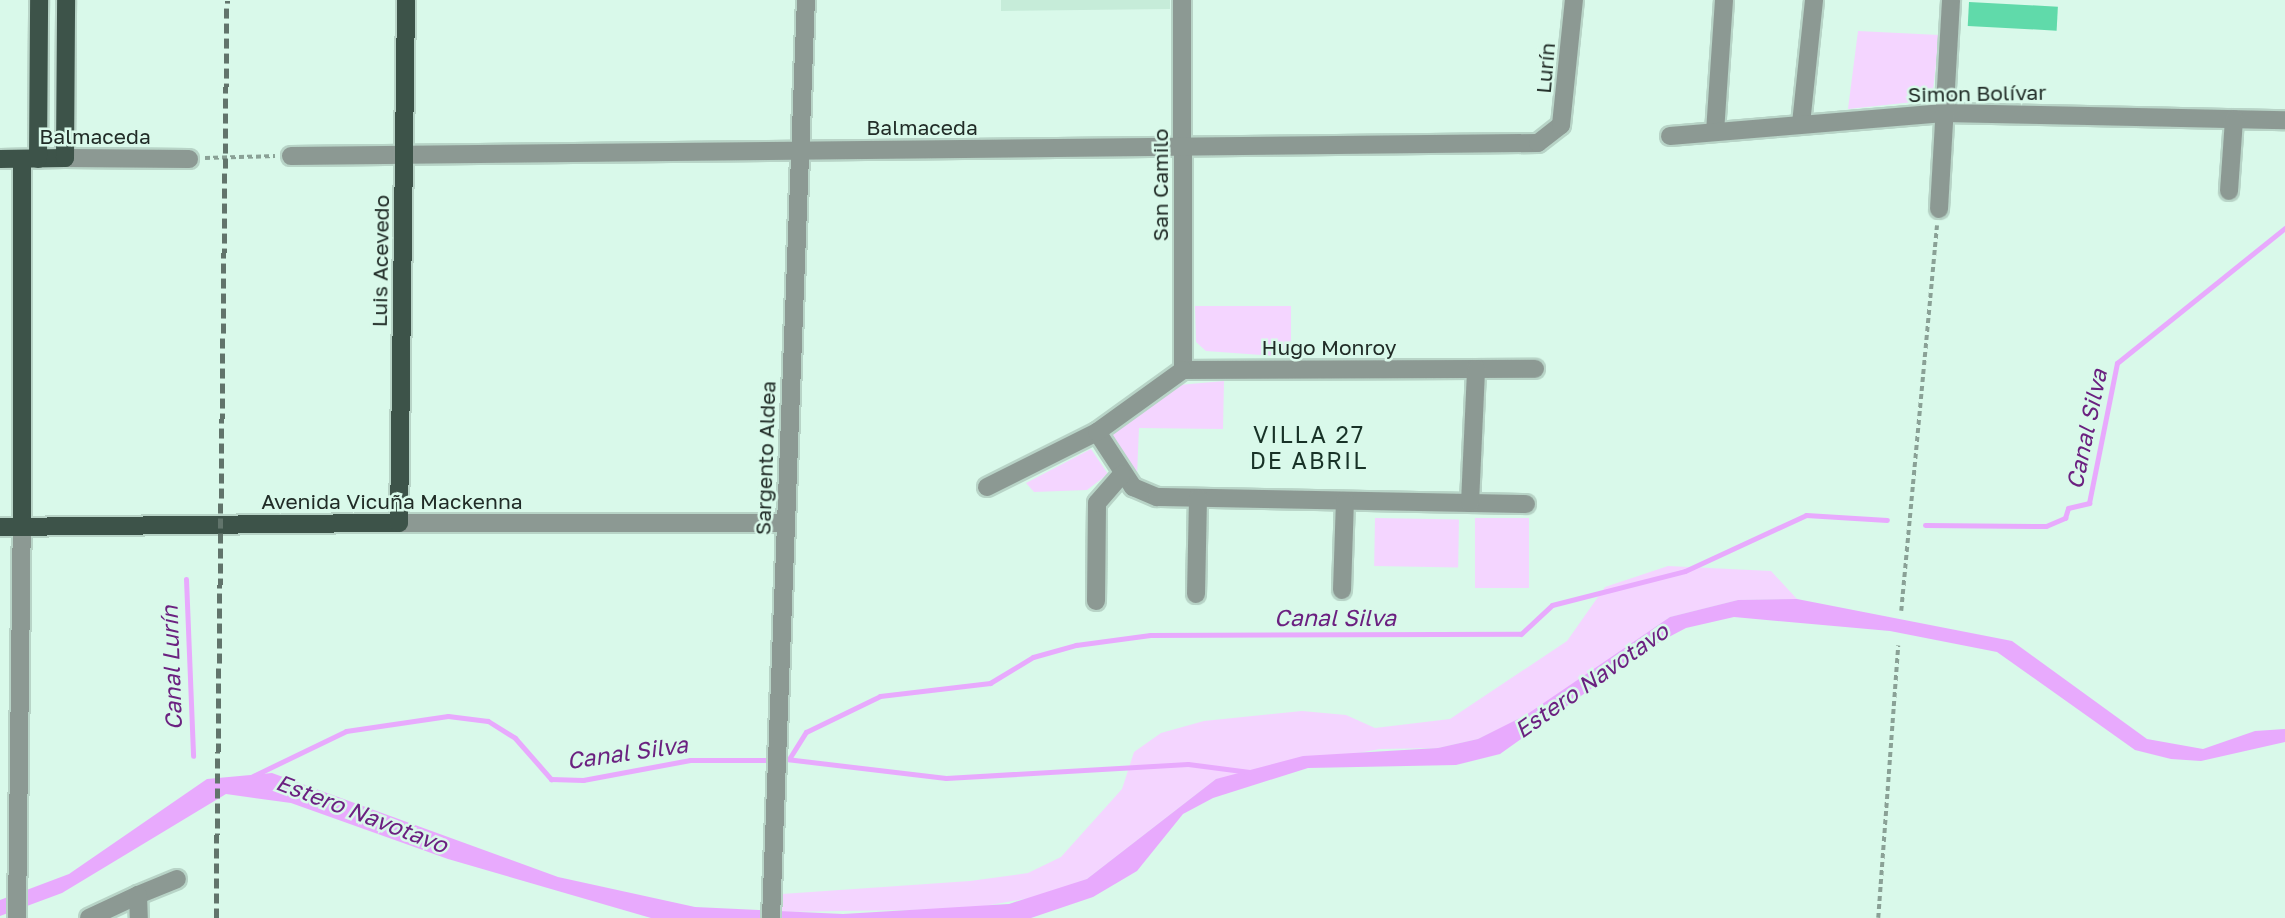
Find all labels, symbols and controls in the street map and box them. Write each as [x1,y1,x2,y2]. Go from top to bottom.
street label: Lurín [1530,42,1560,94]
street label: Simon Bolívar [1907,79,2047,107]
street label: Balmaceda [866,114,978,140]
street label: Balmaceda [39,123,151,149]
street label: San Camilo [1147,129,1173,241]
street label: Luis Acevedo [366,195,394,327]
street label: Hugo Monroy [1262,334,1396,360]
water label: Canal Silva [2060,367,2112,491]
street label: Sargento Aldea [750,380,780,536]
district label: VILLA 27 DE ABRIL [1251,420,1367,474]
street label: Avenida Vicuña Mackenna [261,488,523,514]
water label: Canal Silva [1274,603,1396,631]
water label: Canal Lurín [155,605,187,731]
water label: Estero Navotavo [1509,617,1673,743]
water label: Canal Silva [565,730,689,774]
water label: Estero Navotavo [272,768,452,858]

